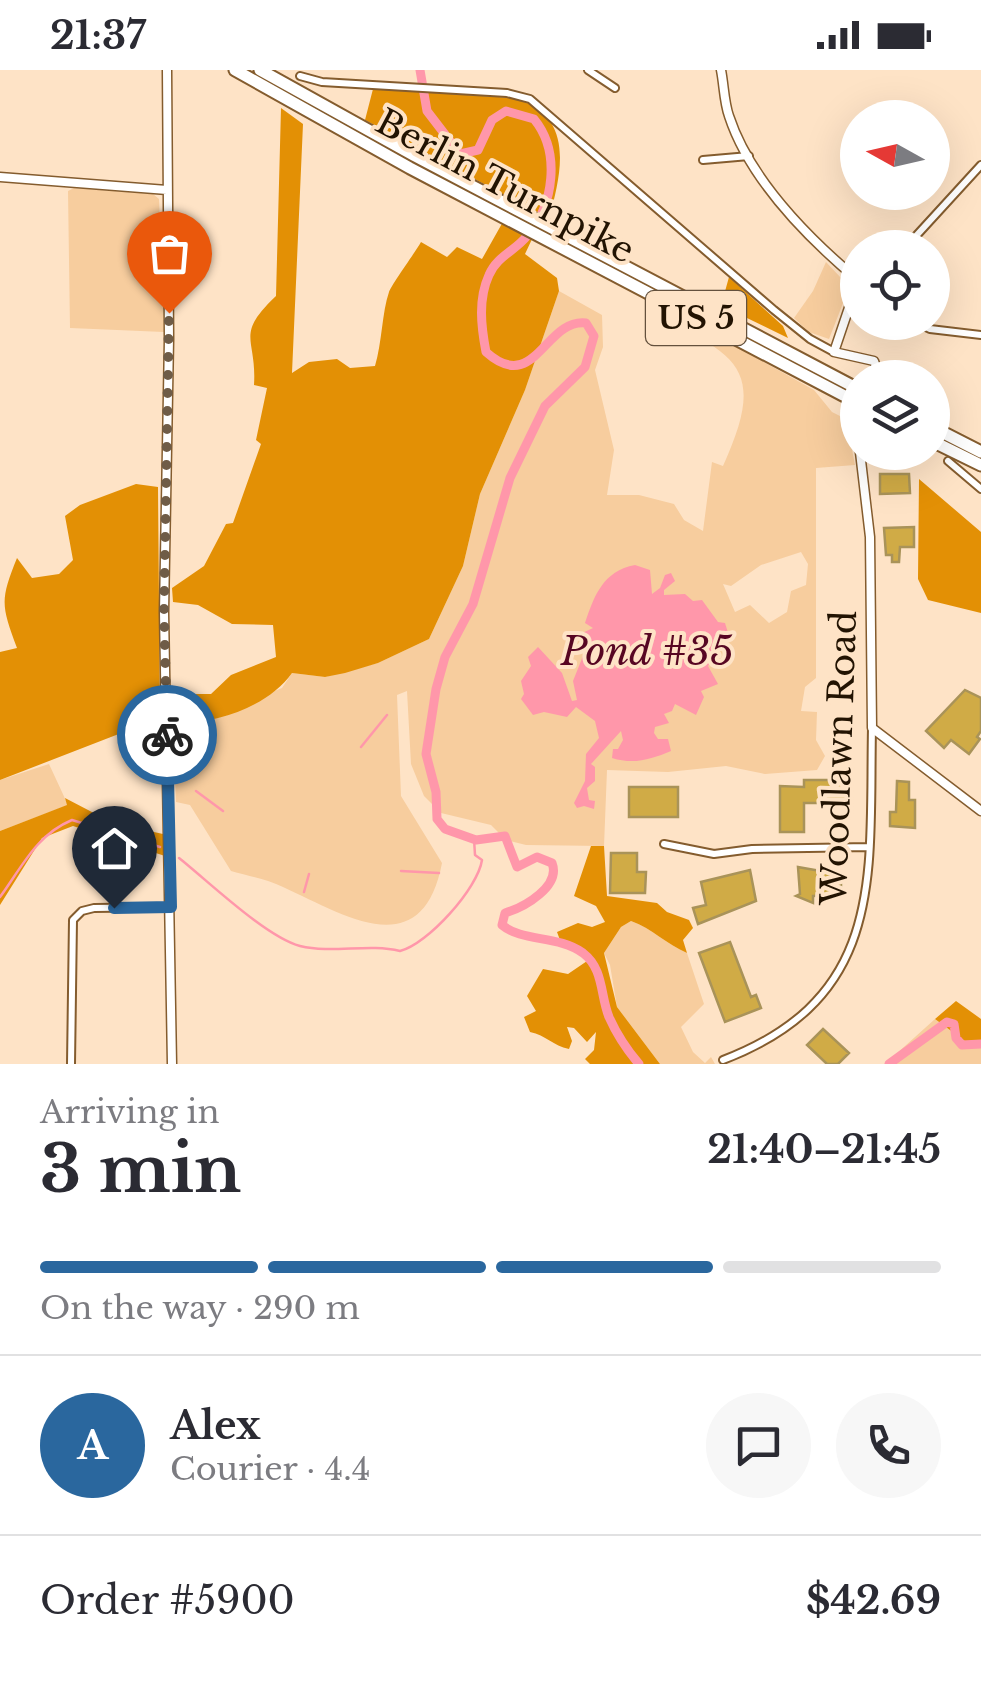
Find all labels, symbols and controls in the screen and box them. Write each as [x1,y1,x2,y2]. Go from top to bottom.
text: 21:37 [50,12,146,59]
street label: Berlin Turnpike [369,99,642,272]
north arrow [840,100,950,210]
map controls [840,100,950,470]
pin [127,211,212,314]
icon: bag [142,226,197,281]
button: locate [840,230,950,340]
road number: US 5 [646,291,746,345]
button: layers [840,360,950,470]
street label: Woodlawn Road [812,610,865,907]
water label: Pond #35 [560,628,733,675]
courier [117,685,217,785]
icon: bike [140,708,195,763]
pin [72,806,157,909]
icon: home [87,821,142,876]
text: Arriving in [40,1092,219,1132]
text: 21:40–21:45 [707,1126,941,1173]
text: 3 min [40,1129,241,1210]
text: On the way · 290 m [40,1288,360,1328]
button: chat [706,1393,811,1498]
button: phone [836,1393,941,1498]
text: Alex [170,1402,261,1449]
text: A [77,1422,108,1469]
text: Courier · 4.4 [170,1449,370,1489]
text: Order #5900 [40,1577,295,1624]
text: $42.69 [806,1577,941,1624]

